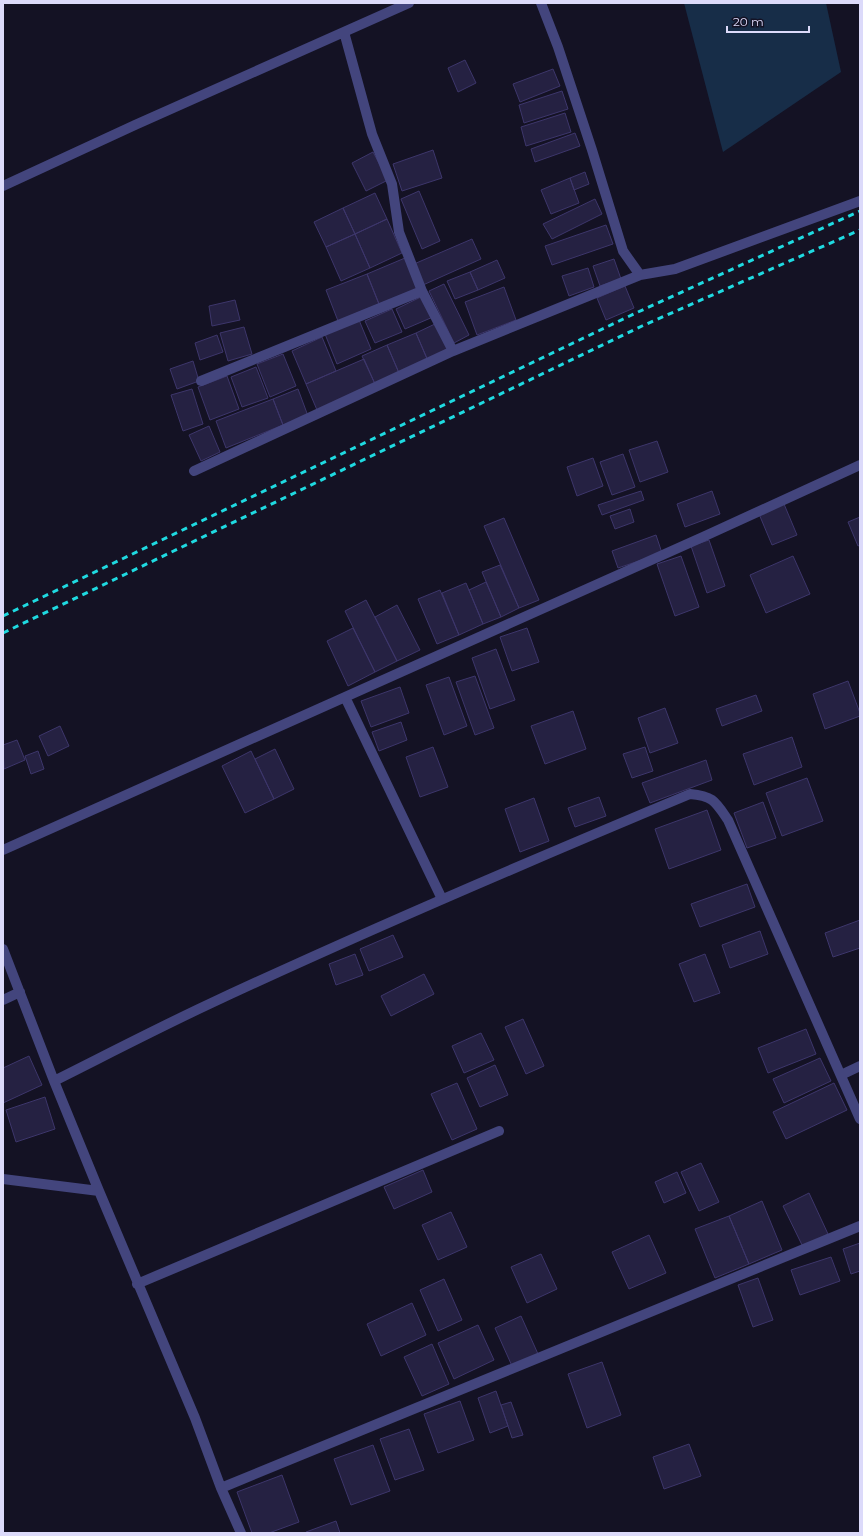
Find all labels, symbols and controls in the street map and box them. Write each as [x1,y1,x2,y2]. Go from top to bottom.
scale bar [727,8,809,34]
text: 20 m [733,14,764,29]

